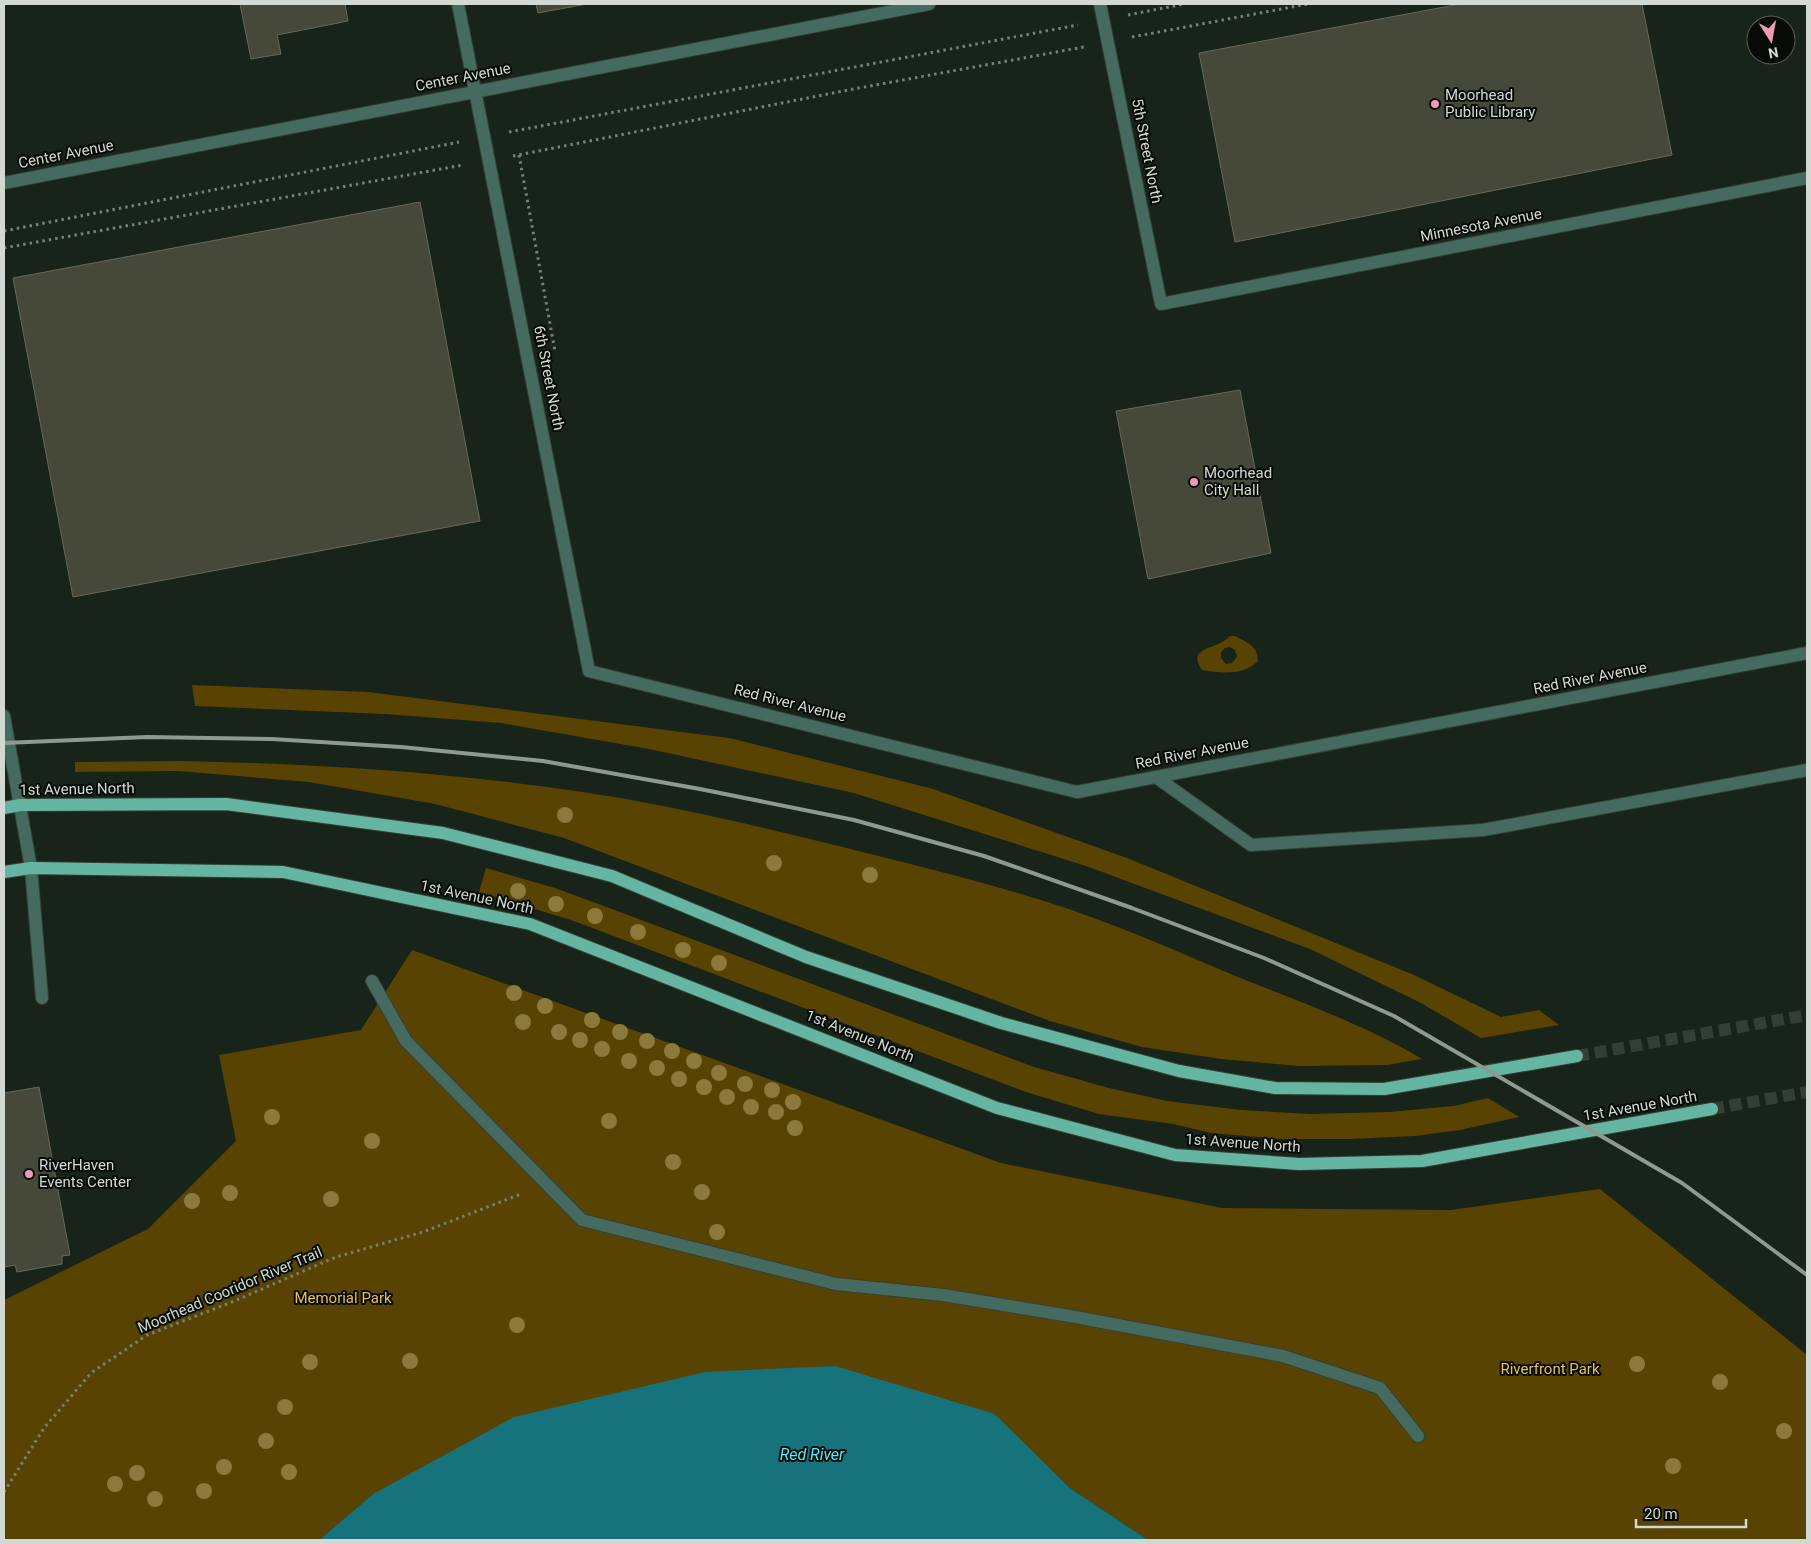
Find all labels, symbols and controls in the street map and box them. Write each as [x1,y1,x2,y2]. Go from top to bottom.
north arrow [1746,15,1796,65]
text: N [1767,44,1780,62]
street label: Center Avenue [414,59,512,95]
place label: Moorhead Public Library [1445,86,1535,121]
street label: 5th Street North [1128,97,1166,205]
marker: Moorhead Public Library [1429,98,1441,110]
street label: Center Avenue [17,136,115,172]
street label: Minnesota Avenue [1419,204,1543,246]
street label: 6th Street North [530,324,568,432]
place label: Moorhead City Hall [1204,464,1272,499]
marker: Moorhead City Hall [1188,476,1200,488]
street label: Red River Avenue [1532,658,1648,698]
street label: Red River Avenue [732,680,848,726]
street label: Red River Avenue [1134,733,1250,773]
street label: 1st Avenue North [19,779,135,799]
street label: 1st Avenue North [419,876,535,918]
street label: 1st Avenue North [803,1006,917,1066]
street label: 1st Avenue North [1582,1087,1698,1125]
street label: 1st Avenue North [1185,1130,1301,1156]
place label: RiverHaven Events Center [39,1156,131,1191]
marker: RiverHaven Events Center [23,1168,35,1180]
street label: Moorhead Cooridor River Trail [135,1243,325,1337]
park label: Memorial Park [294,1289,392,1307]
park label: Riverfront Park [1500,1360,1600,1378]
water label: Red River [780,1445,845,1464]
scale bar [1636,1496,1746,1528]
text: 20 m [1644,1505,1678,1523]

